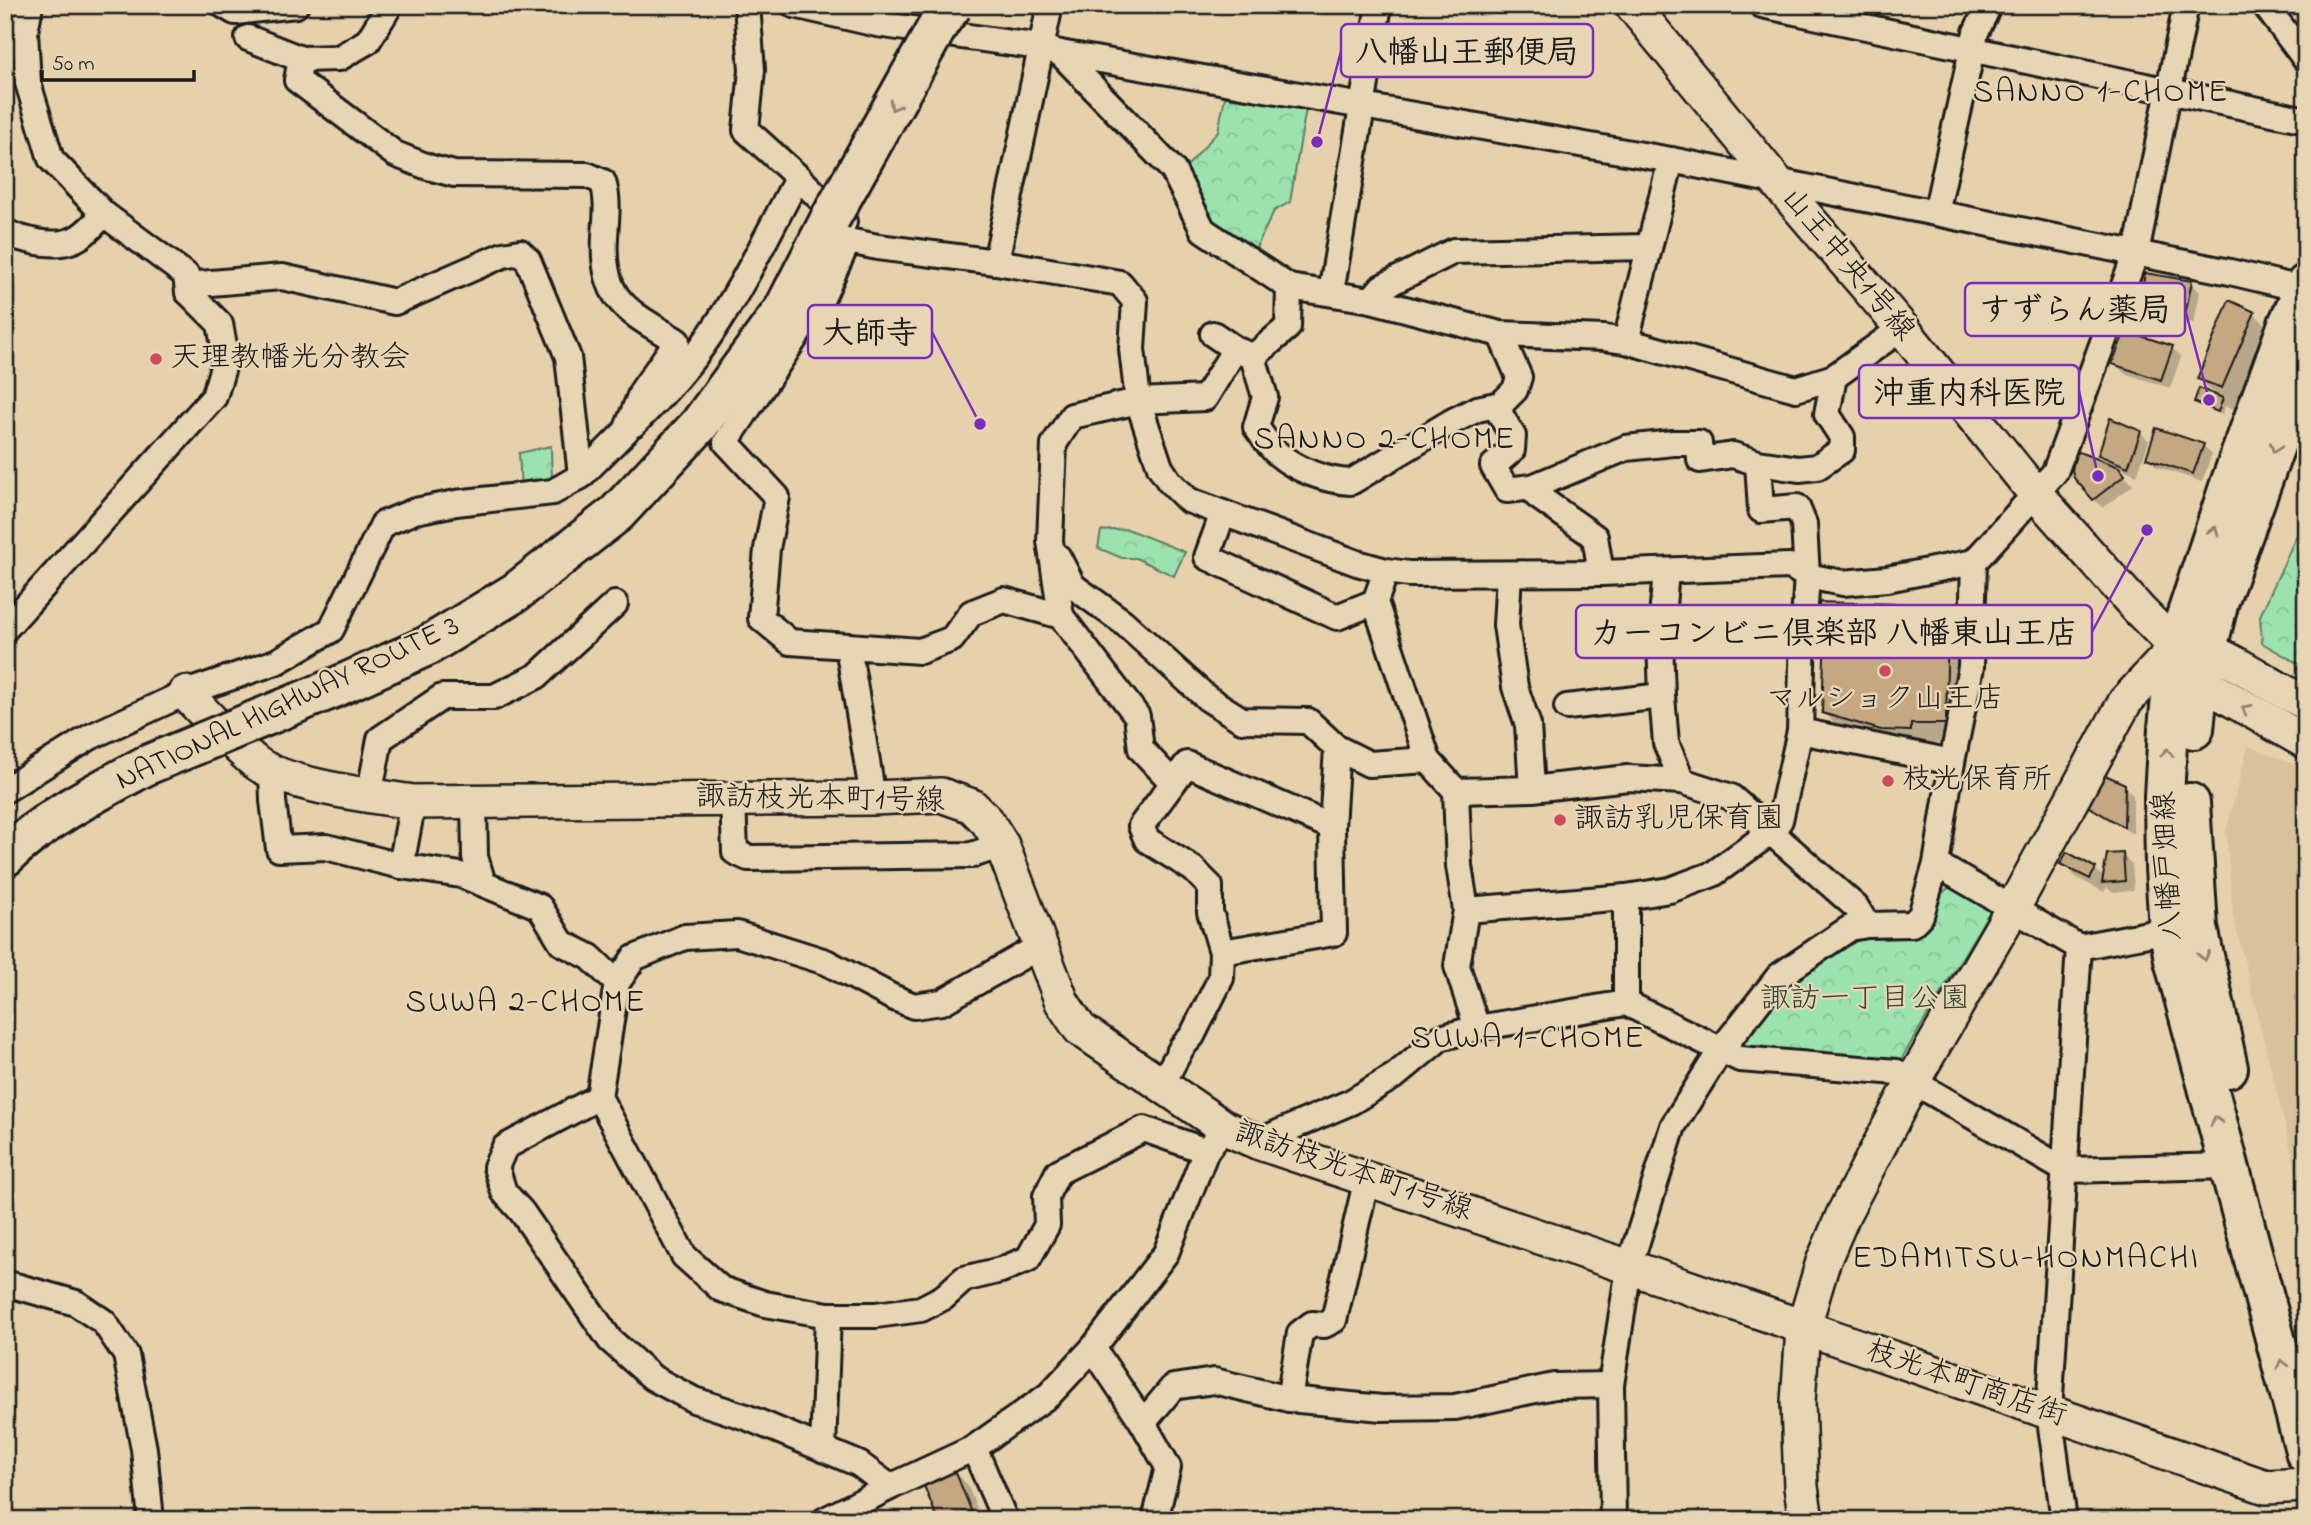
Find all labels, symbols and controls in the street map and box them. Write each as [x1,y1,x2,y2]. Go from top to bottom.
callout: 八幡山王郵便局 [1341,24,1593,77]
text: 八幡山王郵便局 [1355,31,1579,78]
scale bar [42,38,194,82]
text: 50 m [52,50,95,80]
district label: SANNO 1-CHOME [1973,70,2229,117]
one-way arrow [888,99,902,111]
street label: 山王中央1号線 [1769,178,1925,352]
callout: すずらん薬局 [1965,283,2185,336]
text: すずらん薬局 [1979,289,2171,336]
callout: 大師寺 [808,305,932,358]
text: 大師寺 [822,312,918,359]
place label: 天理教幡光分教会 [170,337,410,381]
marker: 天理教幡光分教会 [148,351,164,367]
callout: 沖重内科医院 [1859,365,2079,418]
text: 沖重内科医院 [1873,372,2065,419]
district label: SANNO 2-CHOME [1254,417,1516,464]
one-way arrow [2269,441,2283,453]
one-way arrow [2206,526,2220,538]
street label: NATIONAL HIGHWAY ROUTE 3 [109,605,467,803]
callout: カーコンビニ倶楽部 八幡東山王店 [1576,605,2092,658]
text: カーコンビニ倶楽部 八幡東山王店 [1590,612,2078,659]
marker: マルショク山王店 [1877,663,1893,679]
place label: マルショク山王店 [1766,678,2004,722]
one-way arrow [2241,704,2254,717]
one-way arrow [2159,747,2174,758]
place label: 枝光保育所 [1902,759,2052,803]
marker: 枝光保育所 [1880,773,1896,789]
street label: 諏訪枝光本町1号線 [695,776,945,824]
street label: 八幡戸畑線 [2143,790,2195,942]
place label: 諏訪乳児保育園 [1574,798,1784,842]
marker: 諏訪乳児保育園 [1552,812,1568,828]
one-way arrow [2195,950,2210,962]
park label: 諏訪一丁目公園 [1760,978,1970,1022]
district label: SUWA 2-CHOME [405,980,647,1027]
district label: SUWA 1-CHOME [1410,1016,1646,1063]
street label: 諏訪枝光本町1号線 [1228,1111,1478,1233]
one-way arrow [2210,1115,2224,1127]
district label: EDAMITSU-HONMACHI [1852,1235,2200,1283]
street label: 枝光本町商店街 [1860,1329,2072,1439]
one-way arrow [2275,1359,2290,1371]

